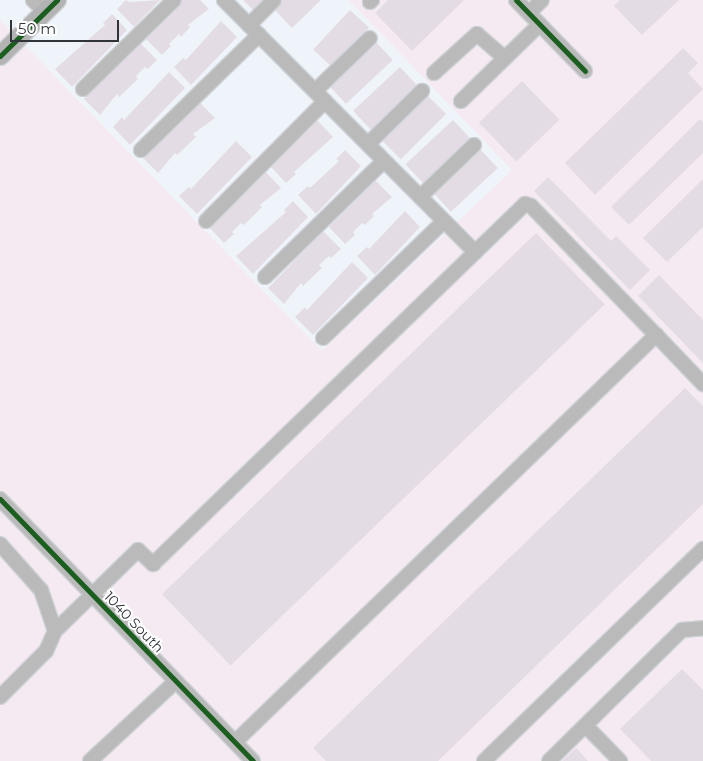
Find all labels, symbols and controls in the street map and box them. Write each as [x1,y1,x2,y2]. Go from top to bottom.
scale bar [12,10,121,42]
text: 50 m [18,19,56,38]
street label: 1040 South [101,588,167,656]

